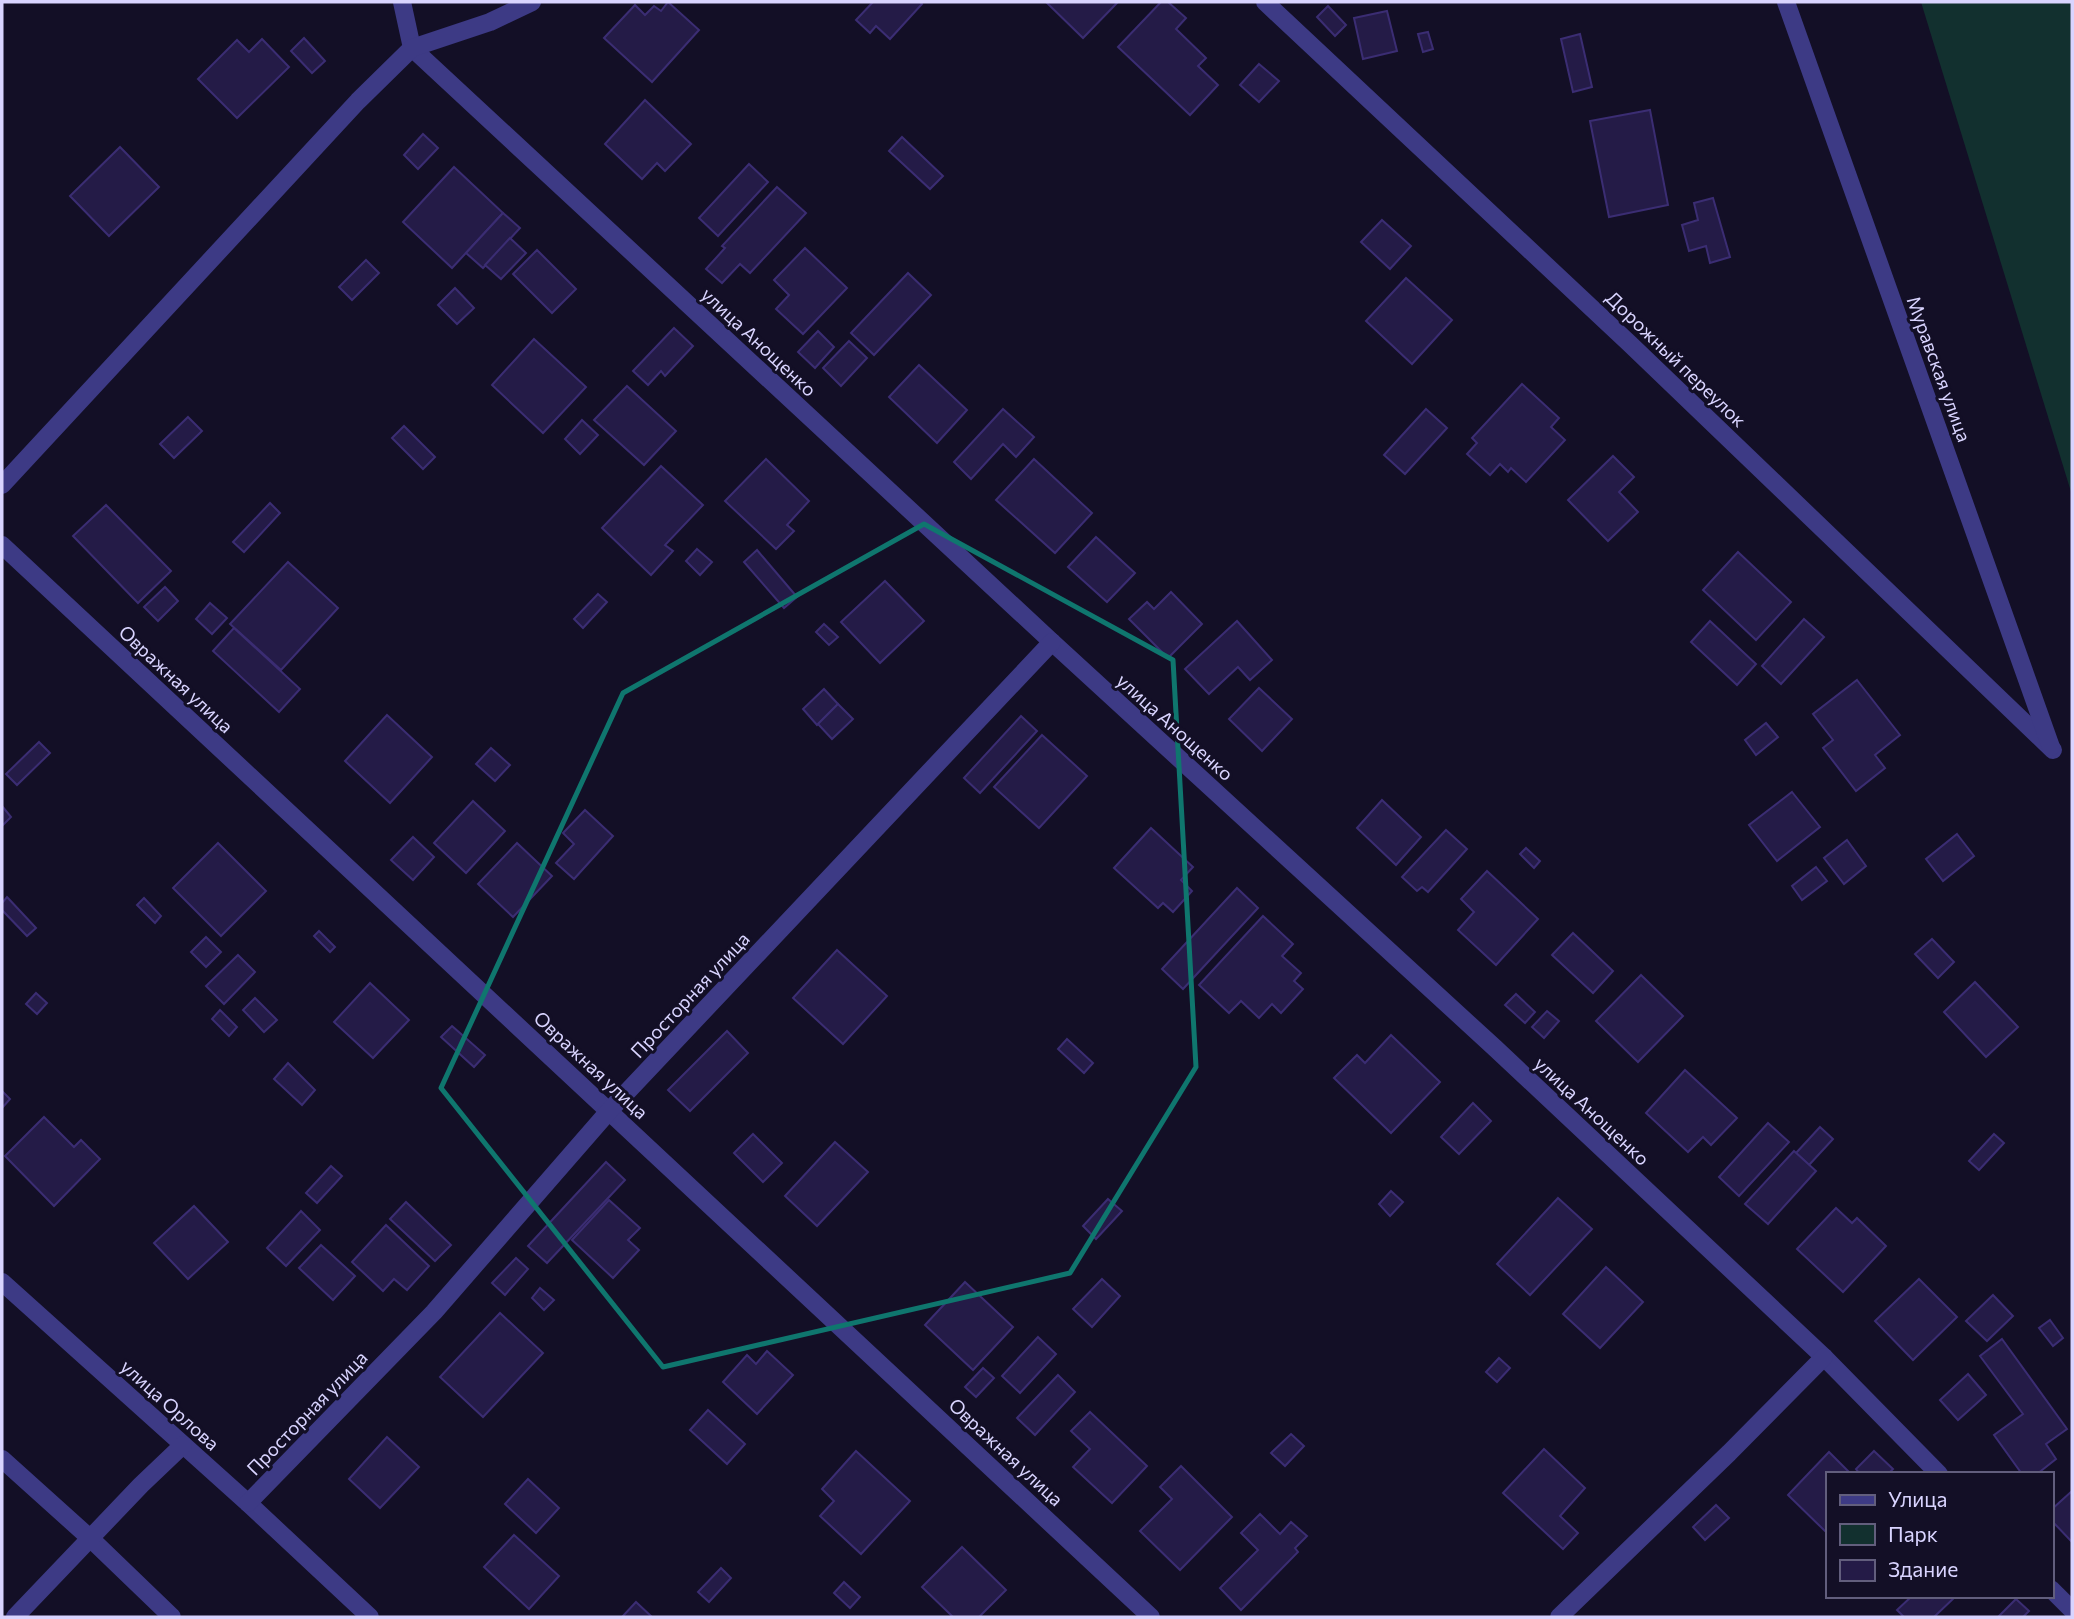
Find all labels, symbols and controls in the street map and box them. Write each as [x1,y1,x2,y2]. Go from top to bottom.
street label: улица Анощенко [697,282,822,401]
street label: Дорожный переулок [1601,286,1751,431]
street label: Муравская улица [1902,293,1977,445]
street label: Овражная улица [114,620,238,737]
street label: улица Анощенко [1112,668,1238,785]
street label: Просторная улица [625,927,754,1062]
street label: Овражная улица [529,1006,653,1123]
street label: улица Анощенко [1530,1051,1655,1170]
street label: Просторная улица [242,1346,372,1479]
street label: улица Орлова [116,1354,224,1455]
street label: Овражная улица [944,1393,1068,1510]
legend [1826,1472,2053,1598]
text: Улица [1888,1486,1947,1511]
text: Парк [1888,1521,1938,1546]
text: Здание [1888,1556,1958,1581]

